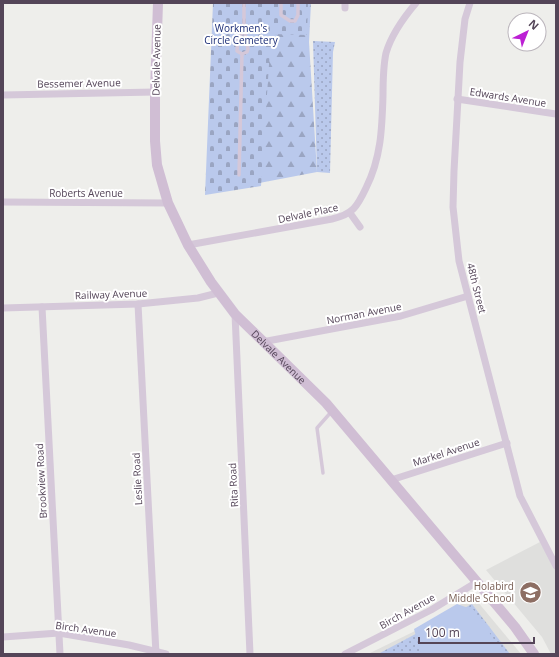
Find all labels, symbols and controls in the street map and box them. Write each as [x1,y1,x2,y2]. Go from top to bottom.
north arrow [507,12,547,52]
text: N [526,16,543,33]
park label: Workmen's Circle Cemetery [204,21,279,47]
street label: Delvale Avenue [148,24,164,96]
street label: Bessemer Avenue [37,75,121,91]
street label: Edwards Avenue [469,84,548,110]
street label: Roberts Avenue [49,186,123,200]
street label: Delvale Place [277,200,340,226]
street label: 48th Street [464,261,490,315]
street label: Railway Avenue [75,286,148,302]
street label: Norman Avenue [325,299,403,327]
street label: Delvale Avenue [248,327,310,387]
street label: Markel Avenue [411,434,482,469]
street label: Brookview Road [32,443,50,519]
street label: Leslie Road [129,452,145,506]
street label: Rita Road [225,463,241,507]
place label: Holabird Middle School [449,579,514,605]
school or university icon: Holabird Middle School [517,579,543,605]
street label: Birch Avenue [377,590,438,632]
street label: Birch Avenue [55,618,118,640]
scale bar [419,619,534,645]
text: 100 m [425,624,460,641]

